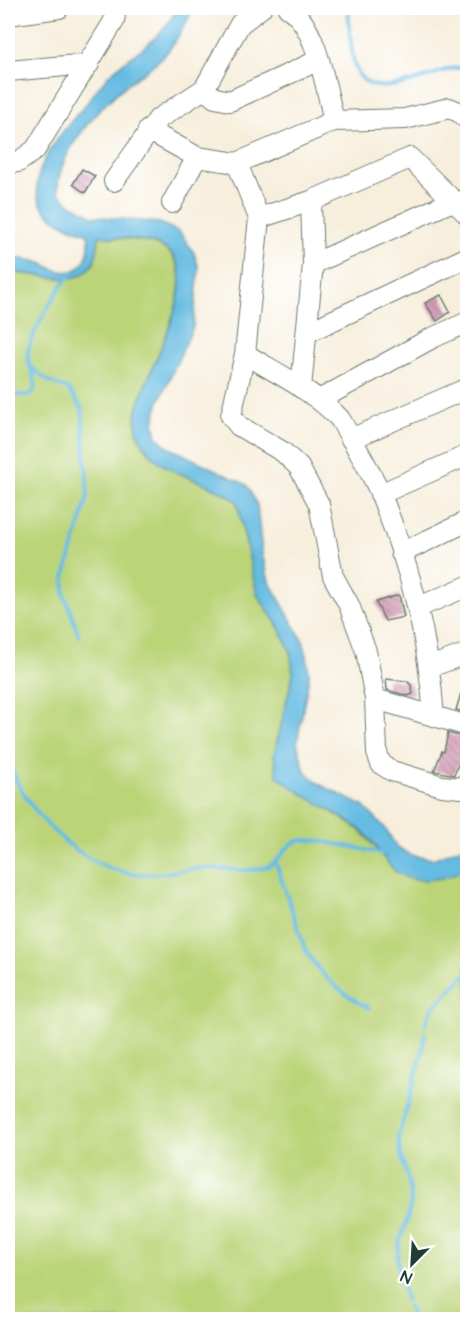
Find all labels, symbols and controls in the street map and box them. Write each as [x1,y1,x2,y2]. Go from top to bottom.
north arrow [382,1234,442,1294]
text: N [397,1265,415,1289]

